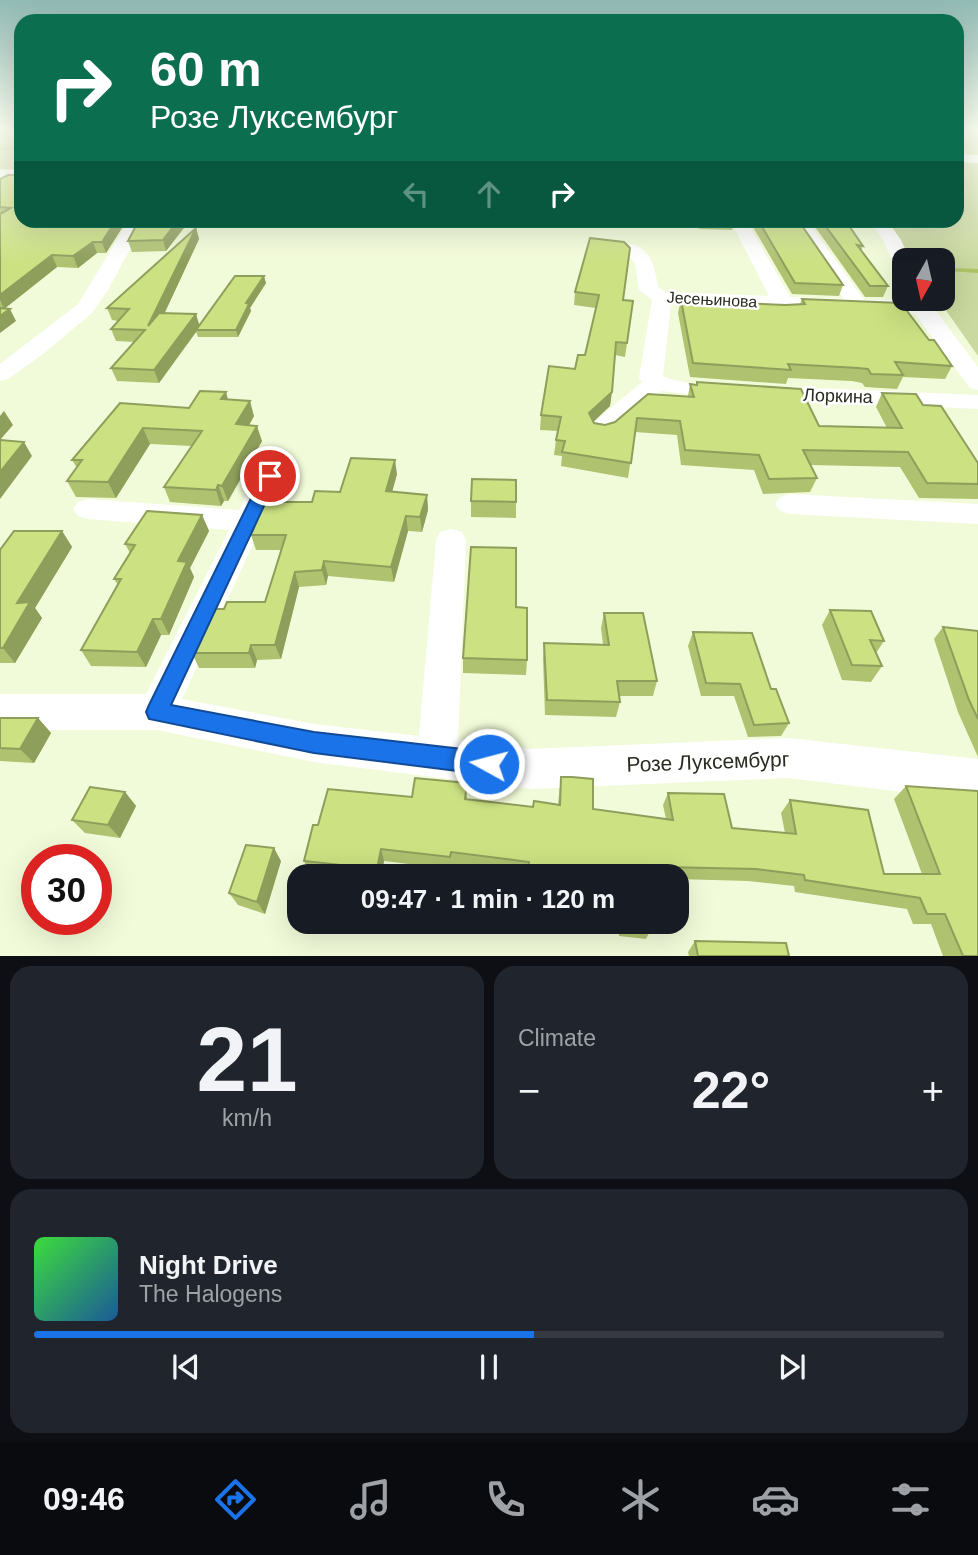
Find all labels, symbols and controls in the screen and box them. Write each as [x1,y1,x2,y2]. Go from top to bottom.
icon: right [35,42,126,133]
text: 60 m [150,42,262,96]
text: Розе Луксембург [150,99,398,135]
icon: left [397,175,435,213]
icon: ahead [470,175,508,213]
icon: right [543,175,581,213]
north arrow [892,248,956,312]
map controls [892,248,955,311]
street label: Јесењинова [666,289,758,310]
street label: Лоркина [803,385,874,407]
pin [240,446,300,506]
icon: arrive [251,457,289,495]
position arrow [452,727,526,801]
street label: Розе Луксембург [626,747,790,776]
speed limit sign: 30 [21,844,112,935]
text: 09:47 · 1 min · 120 m [361,884,615,914]
text: 21 [196,1009,298,1110]
text: Climate [518,1025,596,1051]
text: 22° [692,1061,770,1119]
text: − [518,1070,540,1112]
text: + [922,1070,944,1112]
text: km/h [222,1105,272,1131]
text: Night Drive [139,1250,278,1280]
text: The Halogens [139,1281,282,1307]
icon: previous [167,1348,205,1386]
icon: pause [470,1348,508,1386]
icon: next [773,1348,811,1386]
icon: directions [211,1475,260,1524]
icon: music [346,1475,395,1524]
icon: phone [481,1475,530,1524]
icon: climate [616,1475,665,1524]
icon: car [751,1475,800,1524]
icon: filters [886,1475,935,1524]
text: 09:46 [43,1481,125,1517]

